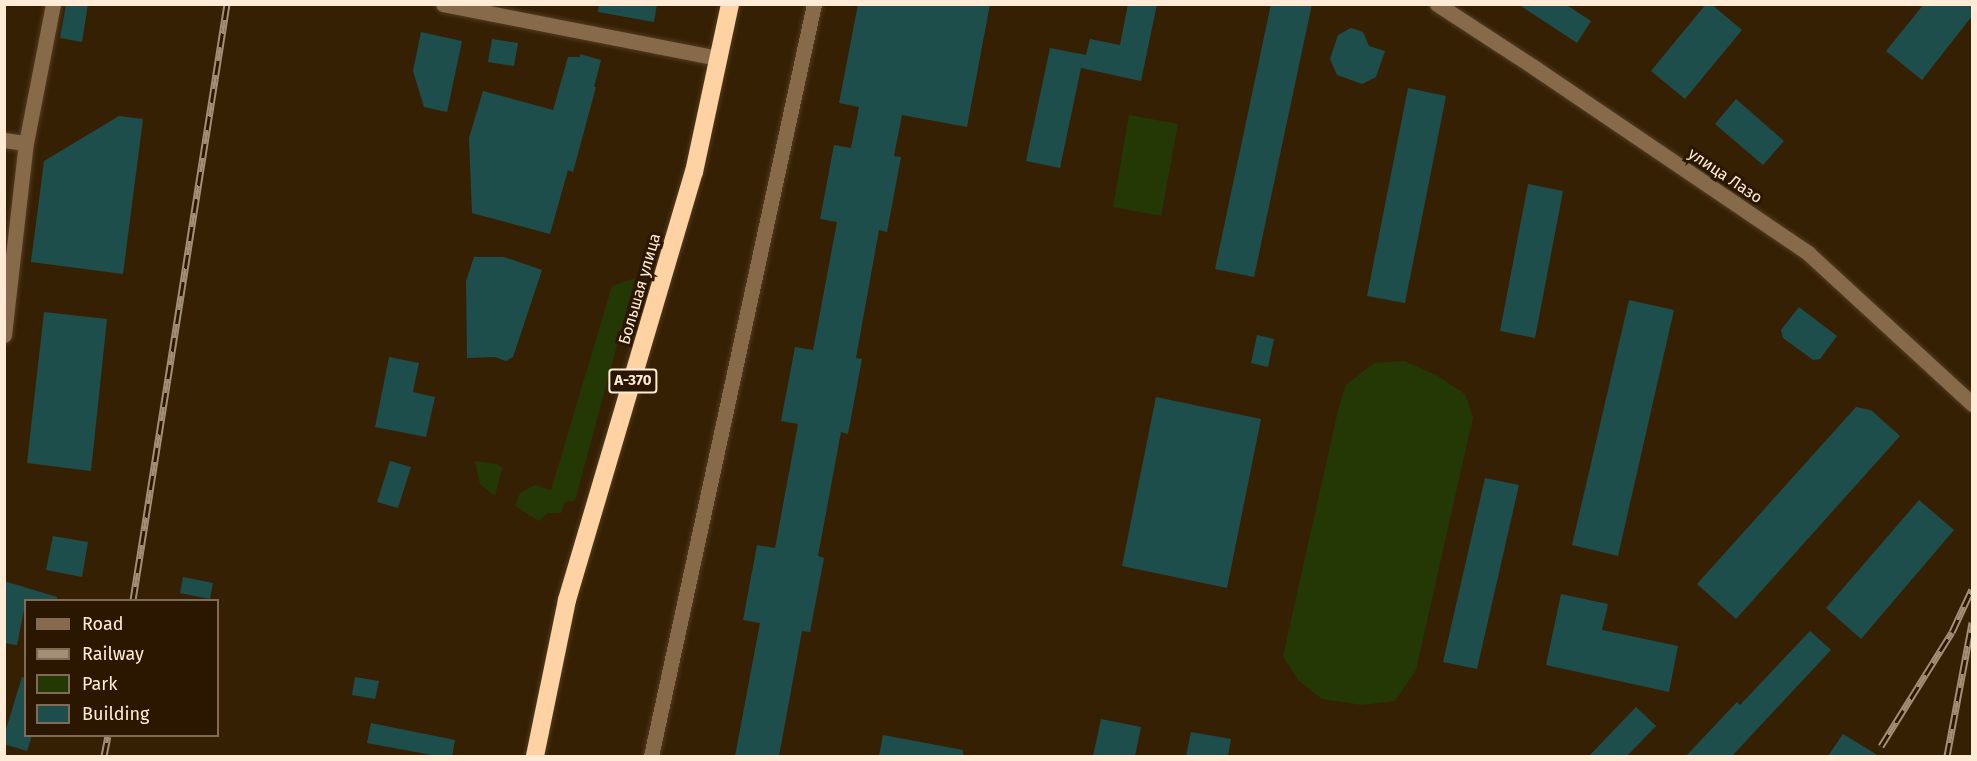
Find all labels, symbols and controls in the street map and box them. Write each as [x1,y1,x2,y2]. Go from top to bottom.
street label: улица Лазо [1684,144,1766,208]
street label: Большая улица [615,231,665,347]
road number: А-370 [608,369,658,393]
legend [24,599,219,737]
text: Road [82,613,124,635]
text: Railway [82,643,144,665]
text: Park [82,673,117,695]
text: Building [82,703,149,725]

